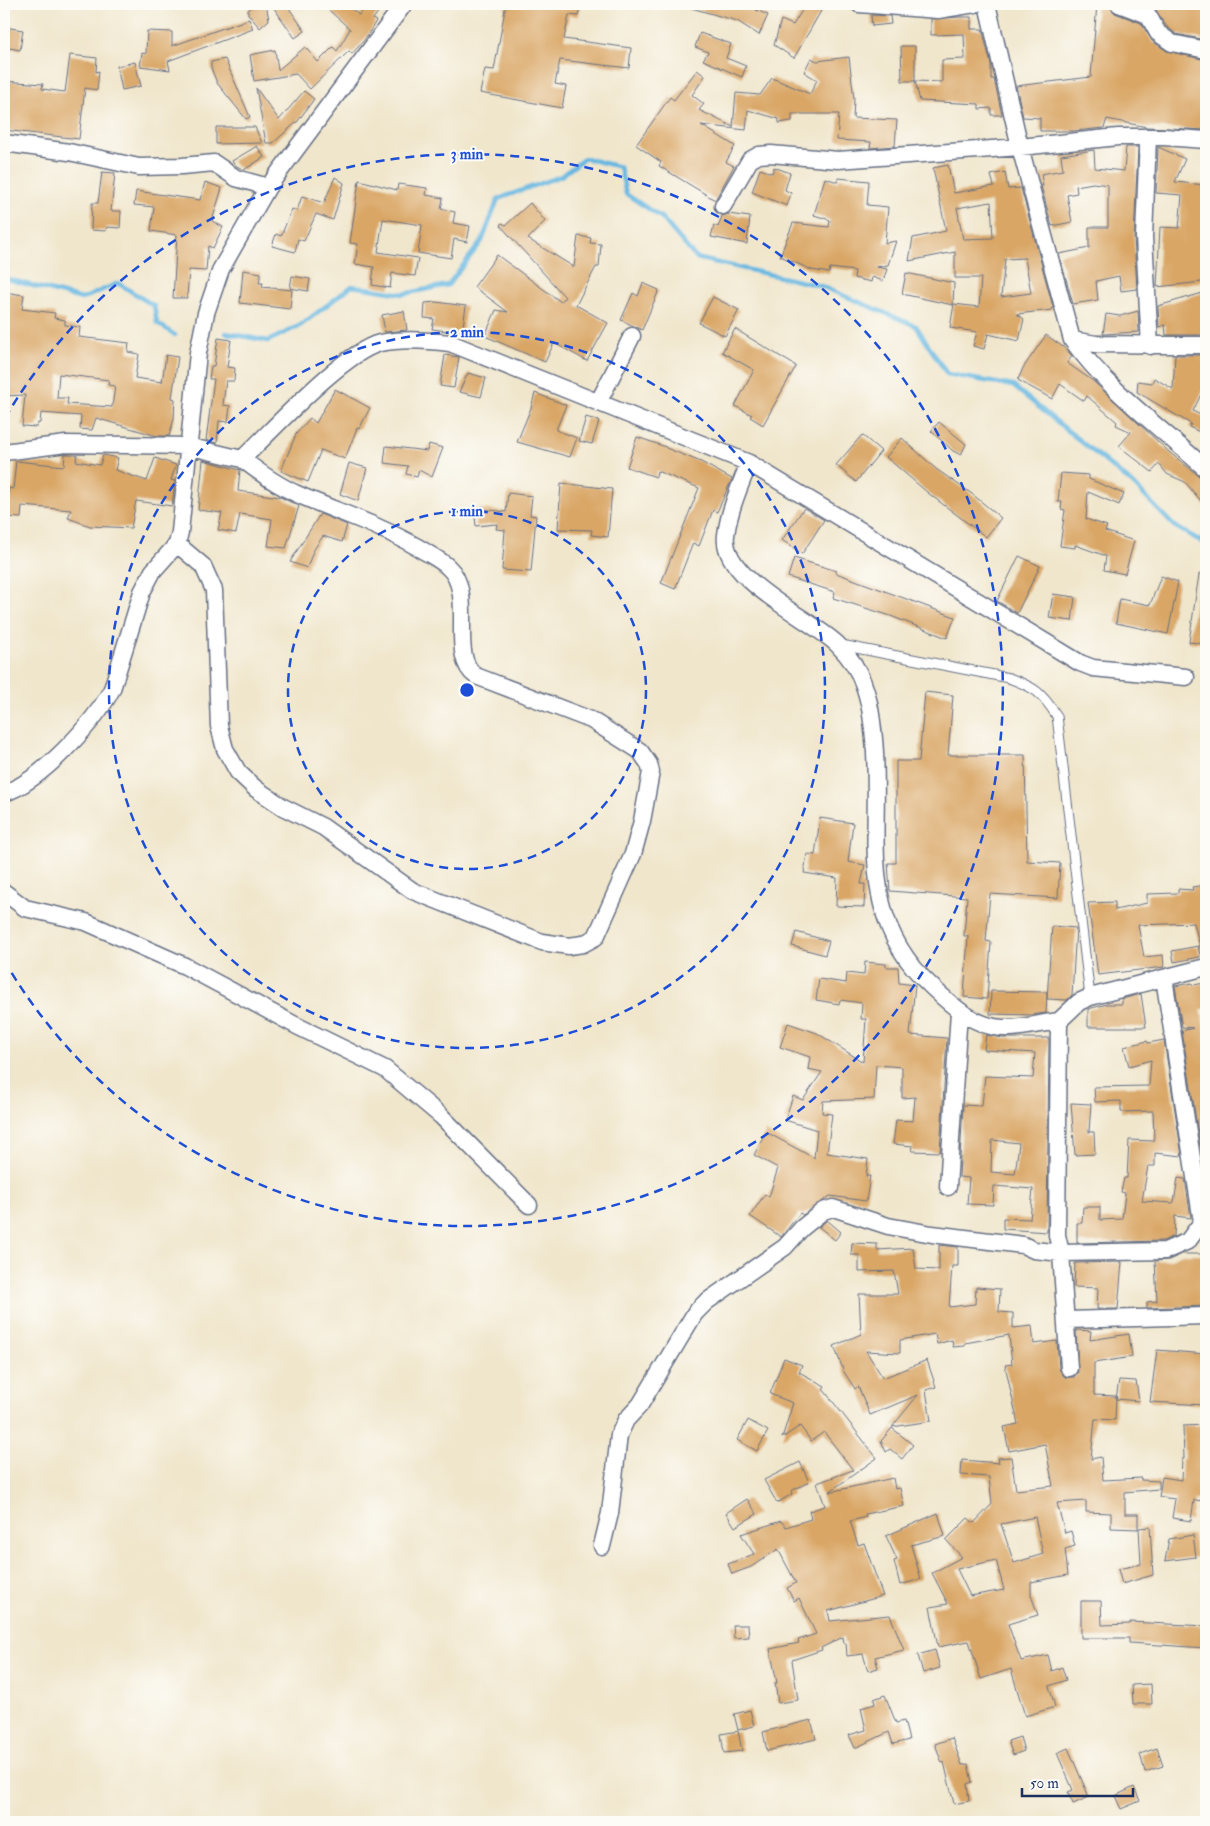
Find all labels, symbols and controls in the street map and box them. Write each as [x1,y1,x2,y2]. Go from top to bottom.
text: 3 min [451,145,483,164]
text: 2 min [450,323,484,342]
text: 1 min [451,502,483,521]
centre of rings [458,681,476,699]
scale bar [1022,1766,1134,1798]
text: 50 m [1030,1774,1059,1793]

